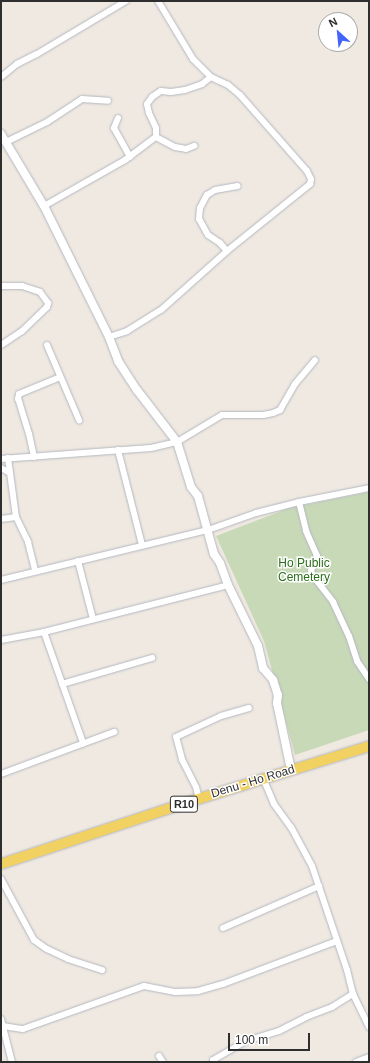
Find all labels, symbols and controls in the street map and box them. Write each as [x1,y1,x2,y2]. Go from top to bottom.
north arrow [318,12,358,52]
text: N [327,15,339,29]
park label: Ho Public Cemetery [278,557,330,585]
street label: Denu - Ho Road [209,762,297,802]
road number: R10 [169,795,199,813]
scale bar [230,1025,312,1051]
text: 100 m [235,1033,268,1047]

